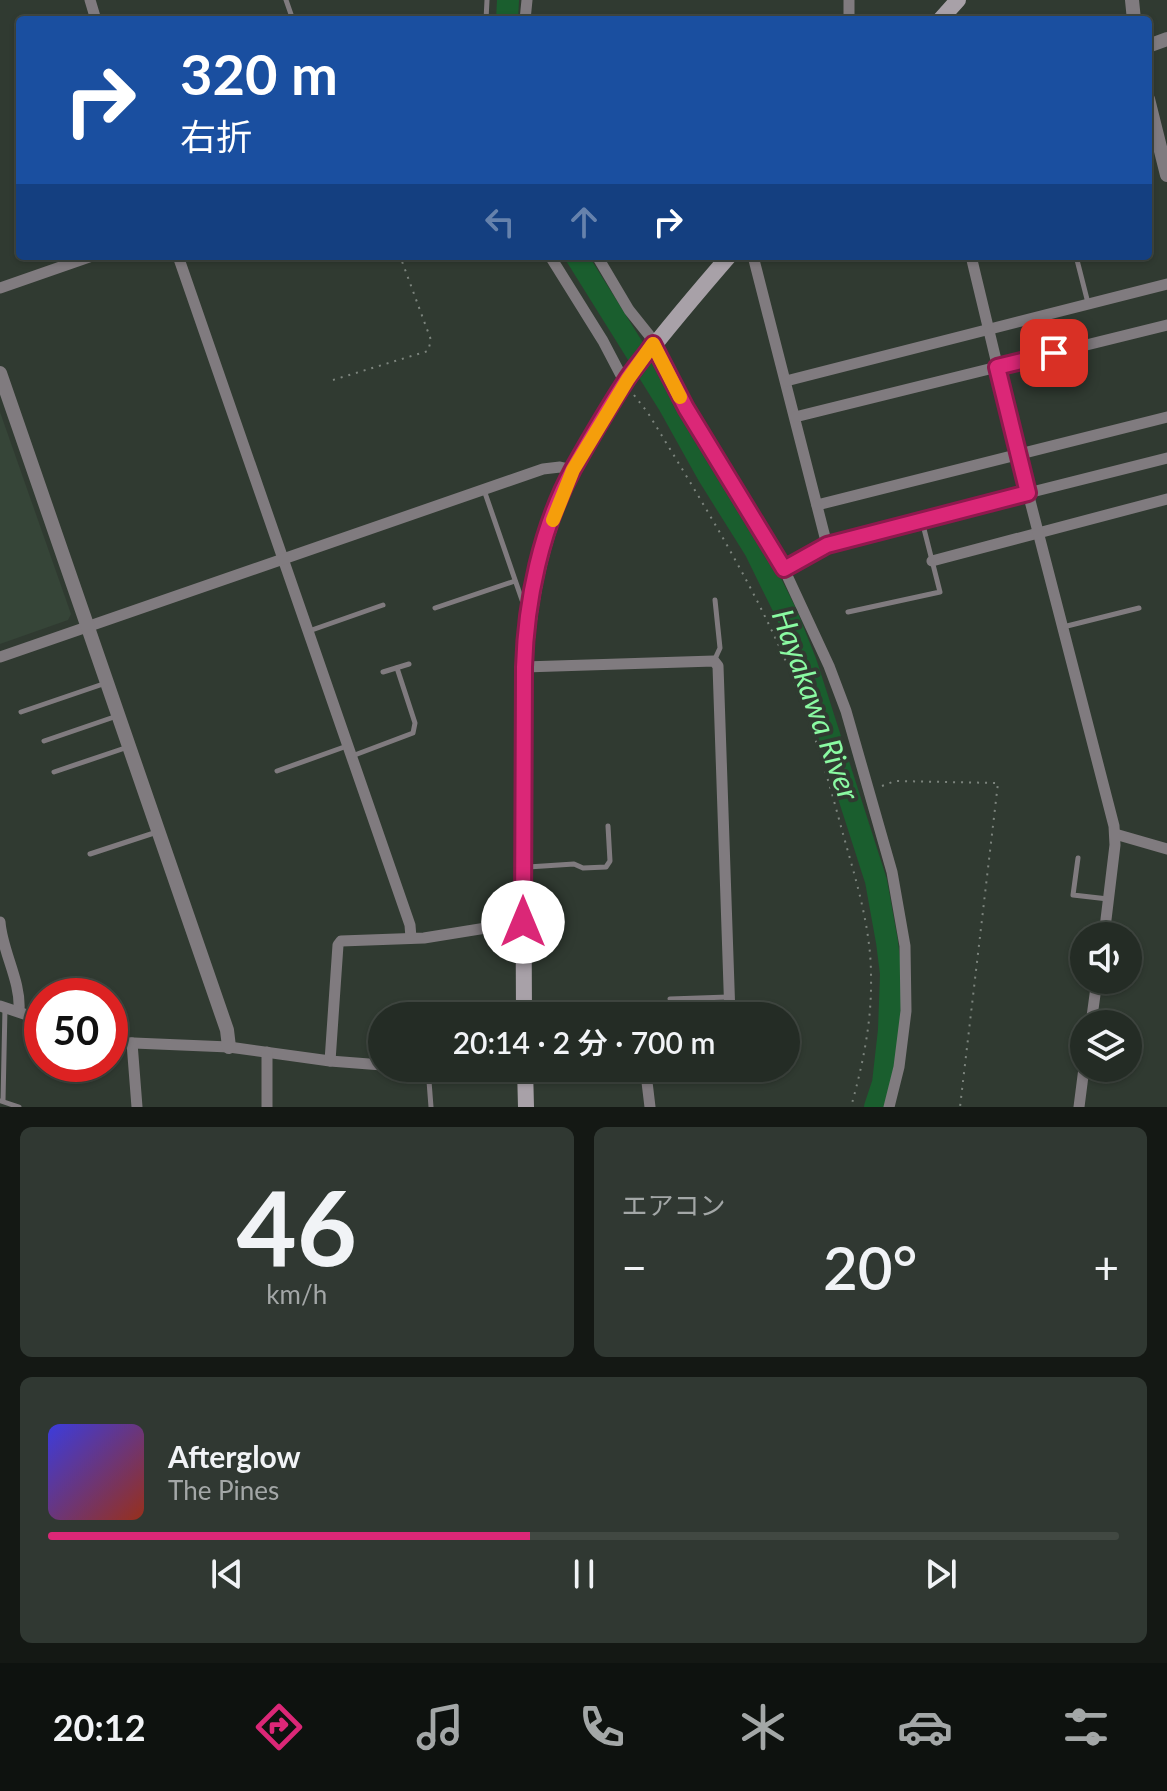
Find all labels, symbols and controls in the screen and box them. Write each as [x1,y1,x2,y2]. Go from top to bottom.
text: 320 m [180,40,338,107]
icon: right [48,48,152,152]
text: 右折 [180,114,252,158]
icon: left [478,200,522,244]
icon: ahead [562,200,606,244]
icon: right [646,200,690,244]
pin [1020,319,1088,387]
icon: arrive [1032,331,1076,375]
water label: Hayakawa River [766,604,868,805]
position arrow [481,880,565,964]
map controls [1070,922,1142,1082]
button: sound [1070,922,1142,994]
speed limit sign: 50 [24,978,128,1082]
button: layers [1070,1010,1142,1082]
text: 20:14 · 2 分 · 700 m [453,1024,715,1060]
text: 46 [236,1163,357,1288]
text: エアコン [622,1189,726,1221]
text: 20° [823,1231,918,1303]
text: − [622,1241,647,1293]
text: + [1093,1241,1119,1293]
text: km/h [266,1278,327,1310]
text: Afterglow [168,1438,301,1474]
text: The Pines [168,1474,279,1506]
icon: previous [205,1552,249,1596]
icon: pause [562,1552,606,1596]
icon: next [919,1552,963,1596]
icon: directions [251,1699,307,1755]
icon: music [412,1699,468,1755]
icon: phone [574,1699,630,1755]
icon: climate [735,1699,791,1755]
icon: car [897,1699,953,1755]
icon: filters [1058,1699,1114,1755]
text: 20:12 [53,1705,146,1749]

